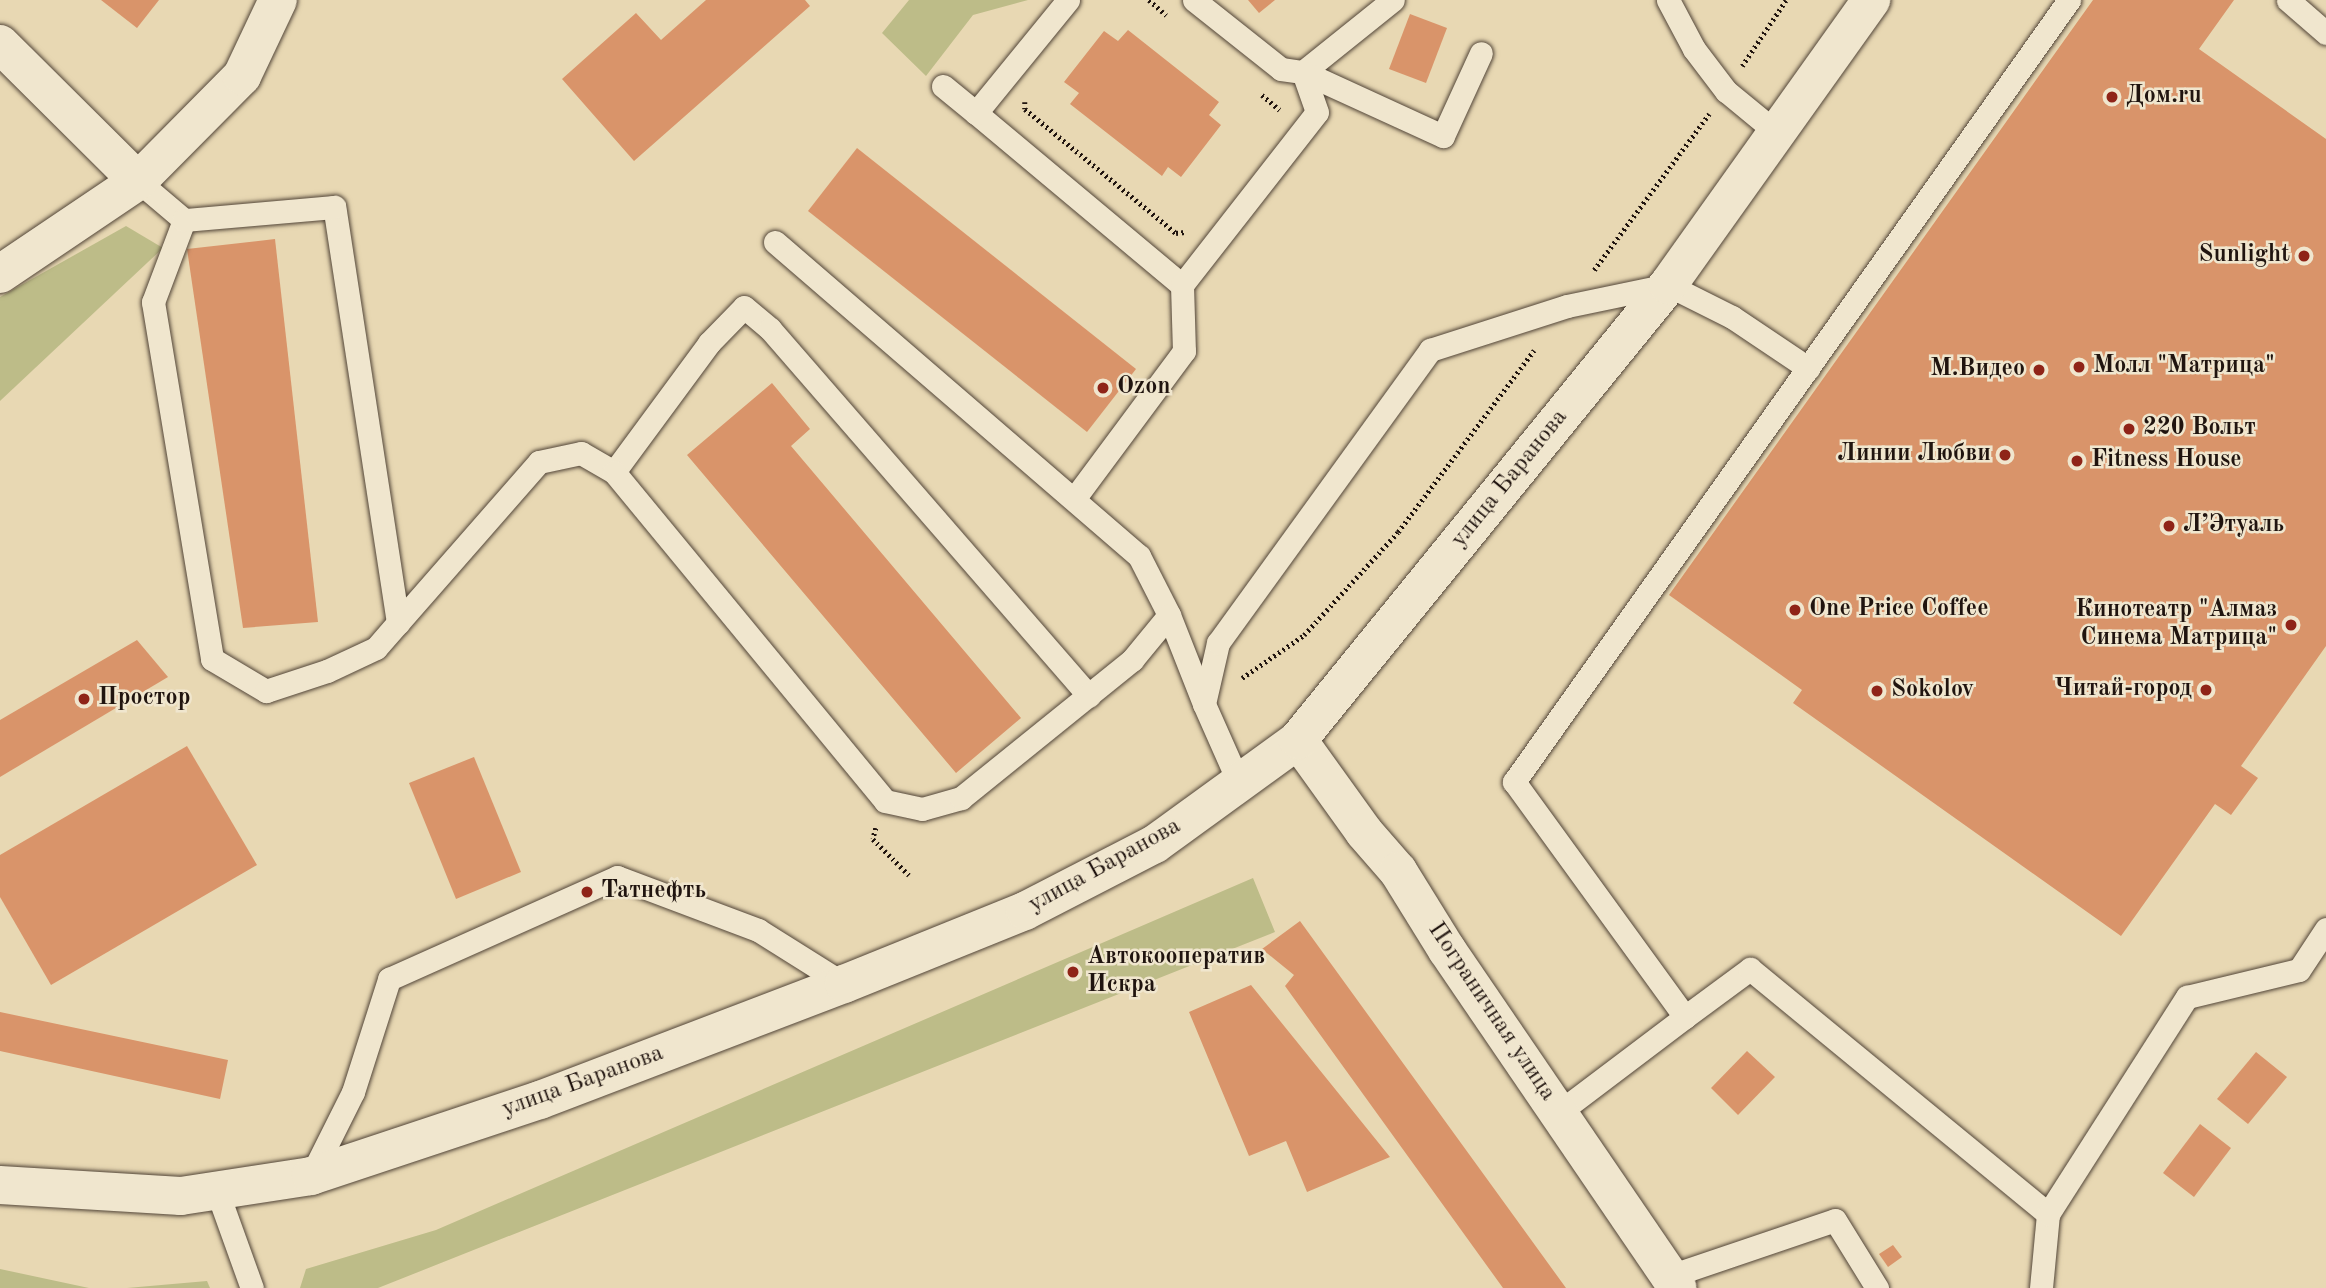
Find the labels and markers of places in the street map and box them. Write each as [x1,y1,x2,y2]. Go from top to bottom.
place label: Дом.ru [2126,83,2202,111]
marker: Дом.ru [2104,89,2120,105]
place label: Sunlight [2199,242,2290,270]
marker: Sunlight [2296,248,2312,264]
place label: Молл "Матрица" [2093,353,2275,381]
place label: М.Видео [1930,356,2025,384]
marker: Молл "Матрица" [2071,359,2087,375]
marker: М.Видео [2031,362,2047,378]
place label: Ozon [1117,374,1171,402]
marker: Ozon [1095,380,1111,396]
place label: 220 Вольт [2143,415,2256,443]
marker: 220 Вольт [2121,421,2137,437]
place label: Линии Любви [1837,441,1991,469]
marker: Линии Любви [1997,447,2013,463]
place label: Fitness House [2091,447,2242,475]
marker: Fitness House [2069,453,2085,469]
place label: Л’Этуаль [2183,512,2284,540]
marker: Л’Этуаль [2161,518,2177,534]
place label: One Price Coffee [1809,596,1989,624]
place label: Кинотеатр "Алмаз Синема Матрица" [2075,597,2277,653]
marker: One Price Coffee [1787,602,1803,618]
marker: Кинотеатр "Алмаз Синема Матрица" [2283,617,2299,633]
place label: Читай-город [2054,676,2192,704]
place label: Sokolov [1891,677,1974,705]
marker: Читай-город [2198,682,2214,698]
marker: Sokolov [1869,683,1885,699]
place label: Простор [98,685,191,713]
marker: Простор [76,691,92,707]
place label: Татнефть [601,878,706,906]
marker: Татнефть [579,884,595,900]
place label: Автокооператив Искра [1087,944,1265,1000]
marker: Автокооператив Искра [1065,964,1081,980]

